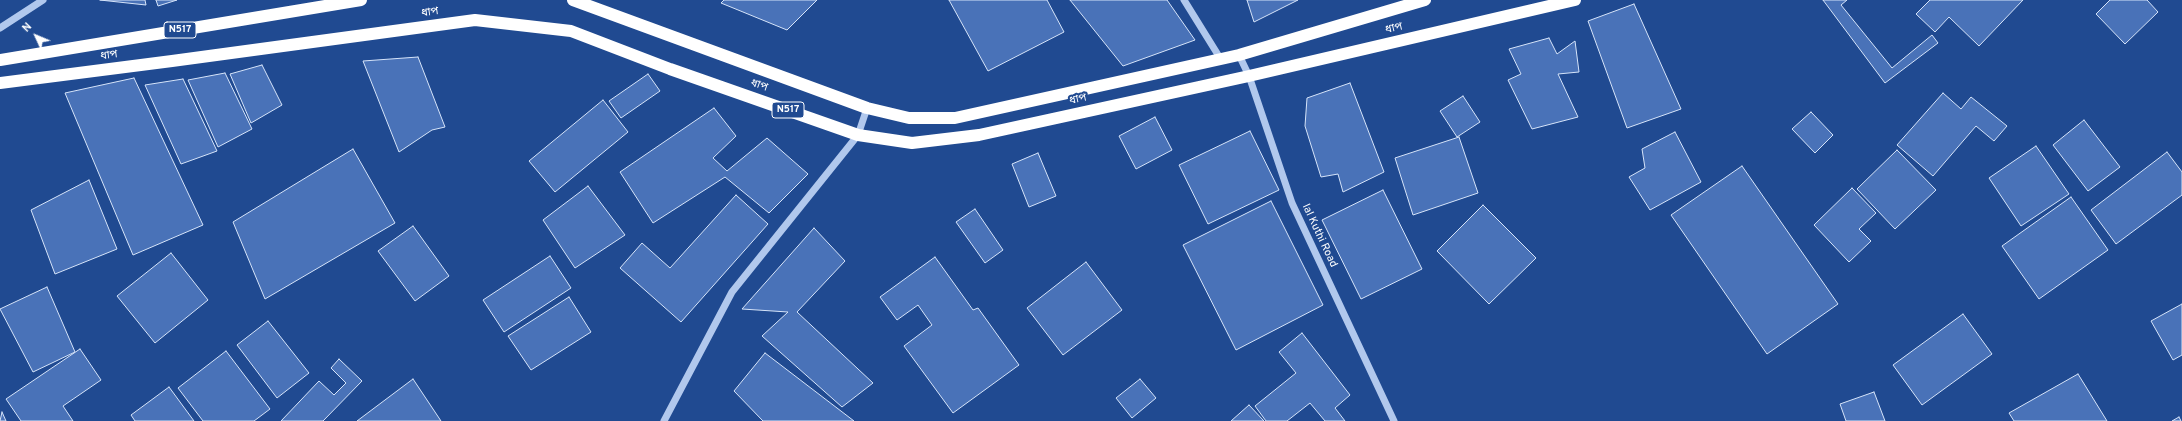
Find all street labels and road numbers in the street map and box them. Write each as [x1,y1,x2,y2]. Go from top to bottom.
street label: ধাপ [420,5,440,21]
street label: ধাপ [1384,21,1404,37]
road number: N517 [164,22,196,38]
street label: ধাপ [100,48,118,64]
street label: ধাপ [749,77,769,95]
street label: ধাপ [1068,92,1088,108]
road number: N517 [772,102,804,118]
street label: lal Kuthi Road [1299,202,1339,270]

